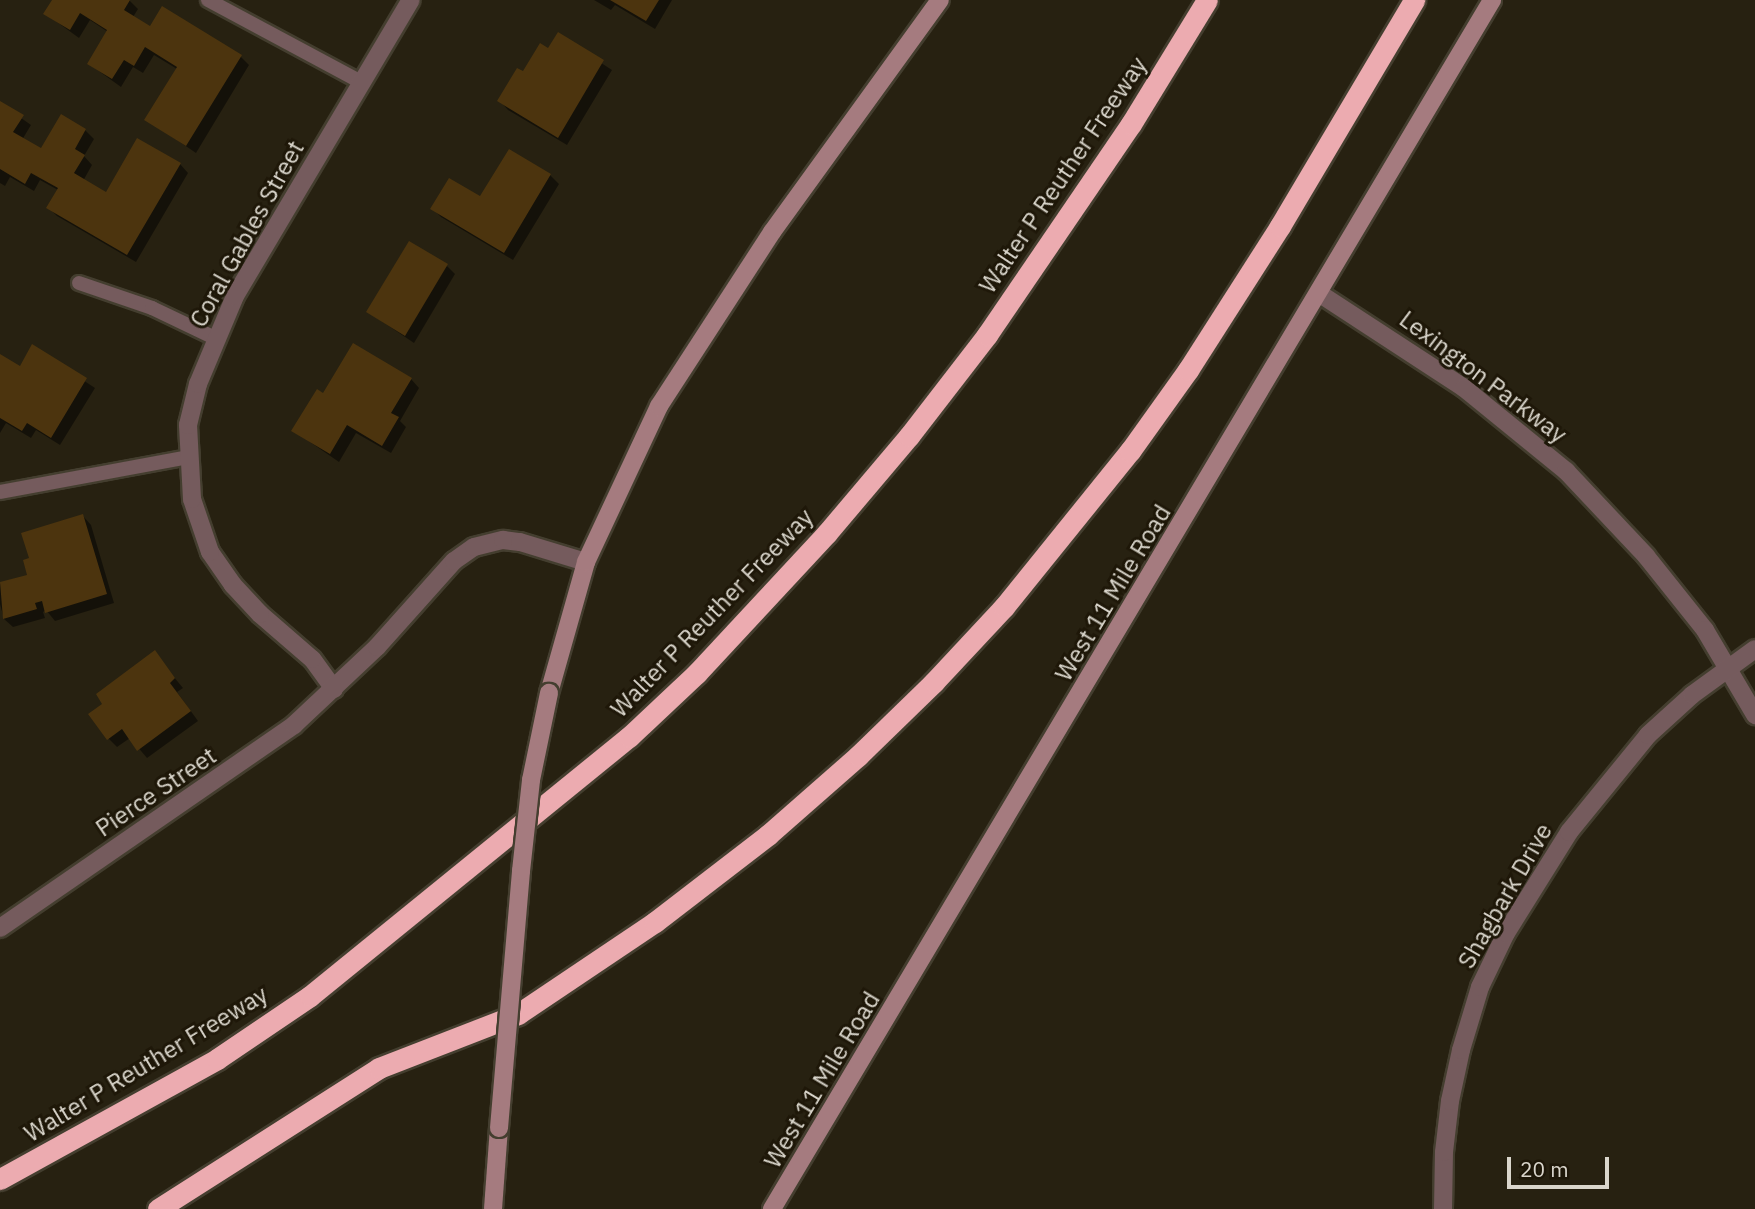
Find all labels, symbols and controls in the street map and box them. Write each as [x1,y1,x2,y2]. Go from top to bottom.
street label: Walter P Reuther Freeway [973,51,1153,299]
street label: Coral Gables Street [184,136,310,332]
street label: Lexington Parkway [1394,305,1572,449]
street label: West 11 Mile Road [1049,500,1177,686]
street label: Walter P Reuther Freeway [605,503,819,723]
street label: Pierce Street [90,741,222,843]
street label: Shagbark Drive [1452,818,1558,974]
street label: Walter P Reuther Freeway [19,980,273,1148]
street label: West 11 Mile Road [758,987,886,1173]
scale bar [1510,1142,1612,1186]
text: 20 m [1520,1155,1569,1183]

